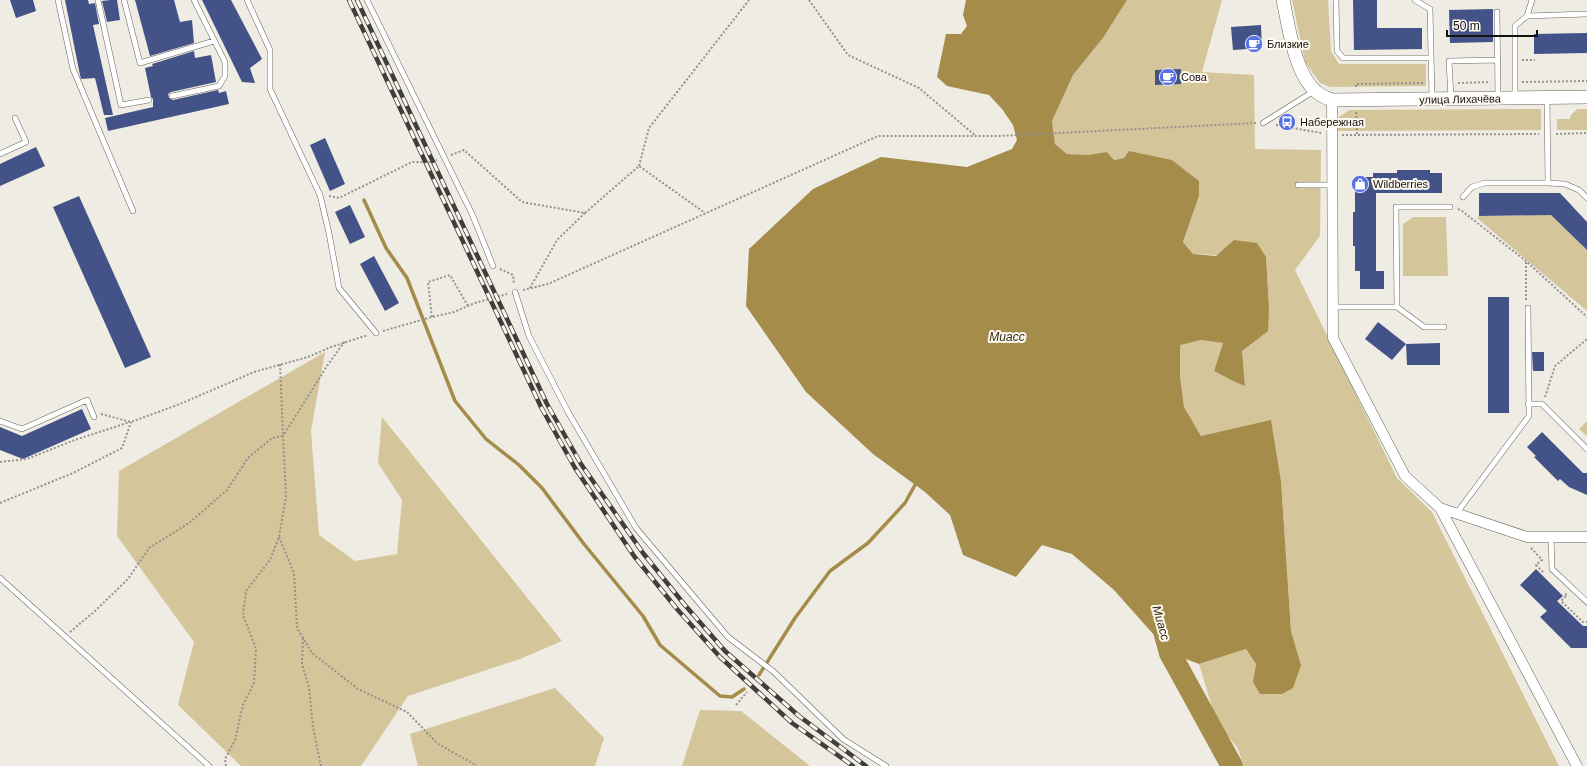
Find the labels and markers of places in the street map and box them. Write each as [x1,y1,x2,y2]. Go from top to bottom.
cafe icon: Близкие [1244,34,1264,54]
place label: Близкие [1267,38,1309,50]
cafe icon: Сова [1158,67,1178,87]
place label: Сова [1181,71,1208,83]
bus stop icon: Набережная [1277,112,1297,132]
place label: Набережная [1300,116,1364,128]
shop icon: Wildberries [1350,174,1370,194]
place label: Wildberries [1373,178,1429,190]

